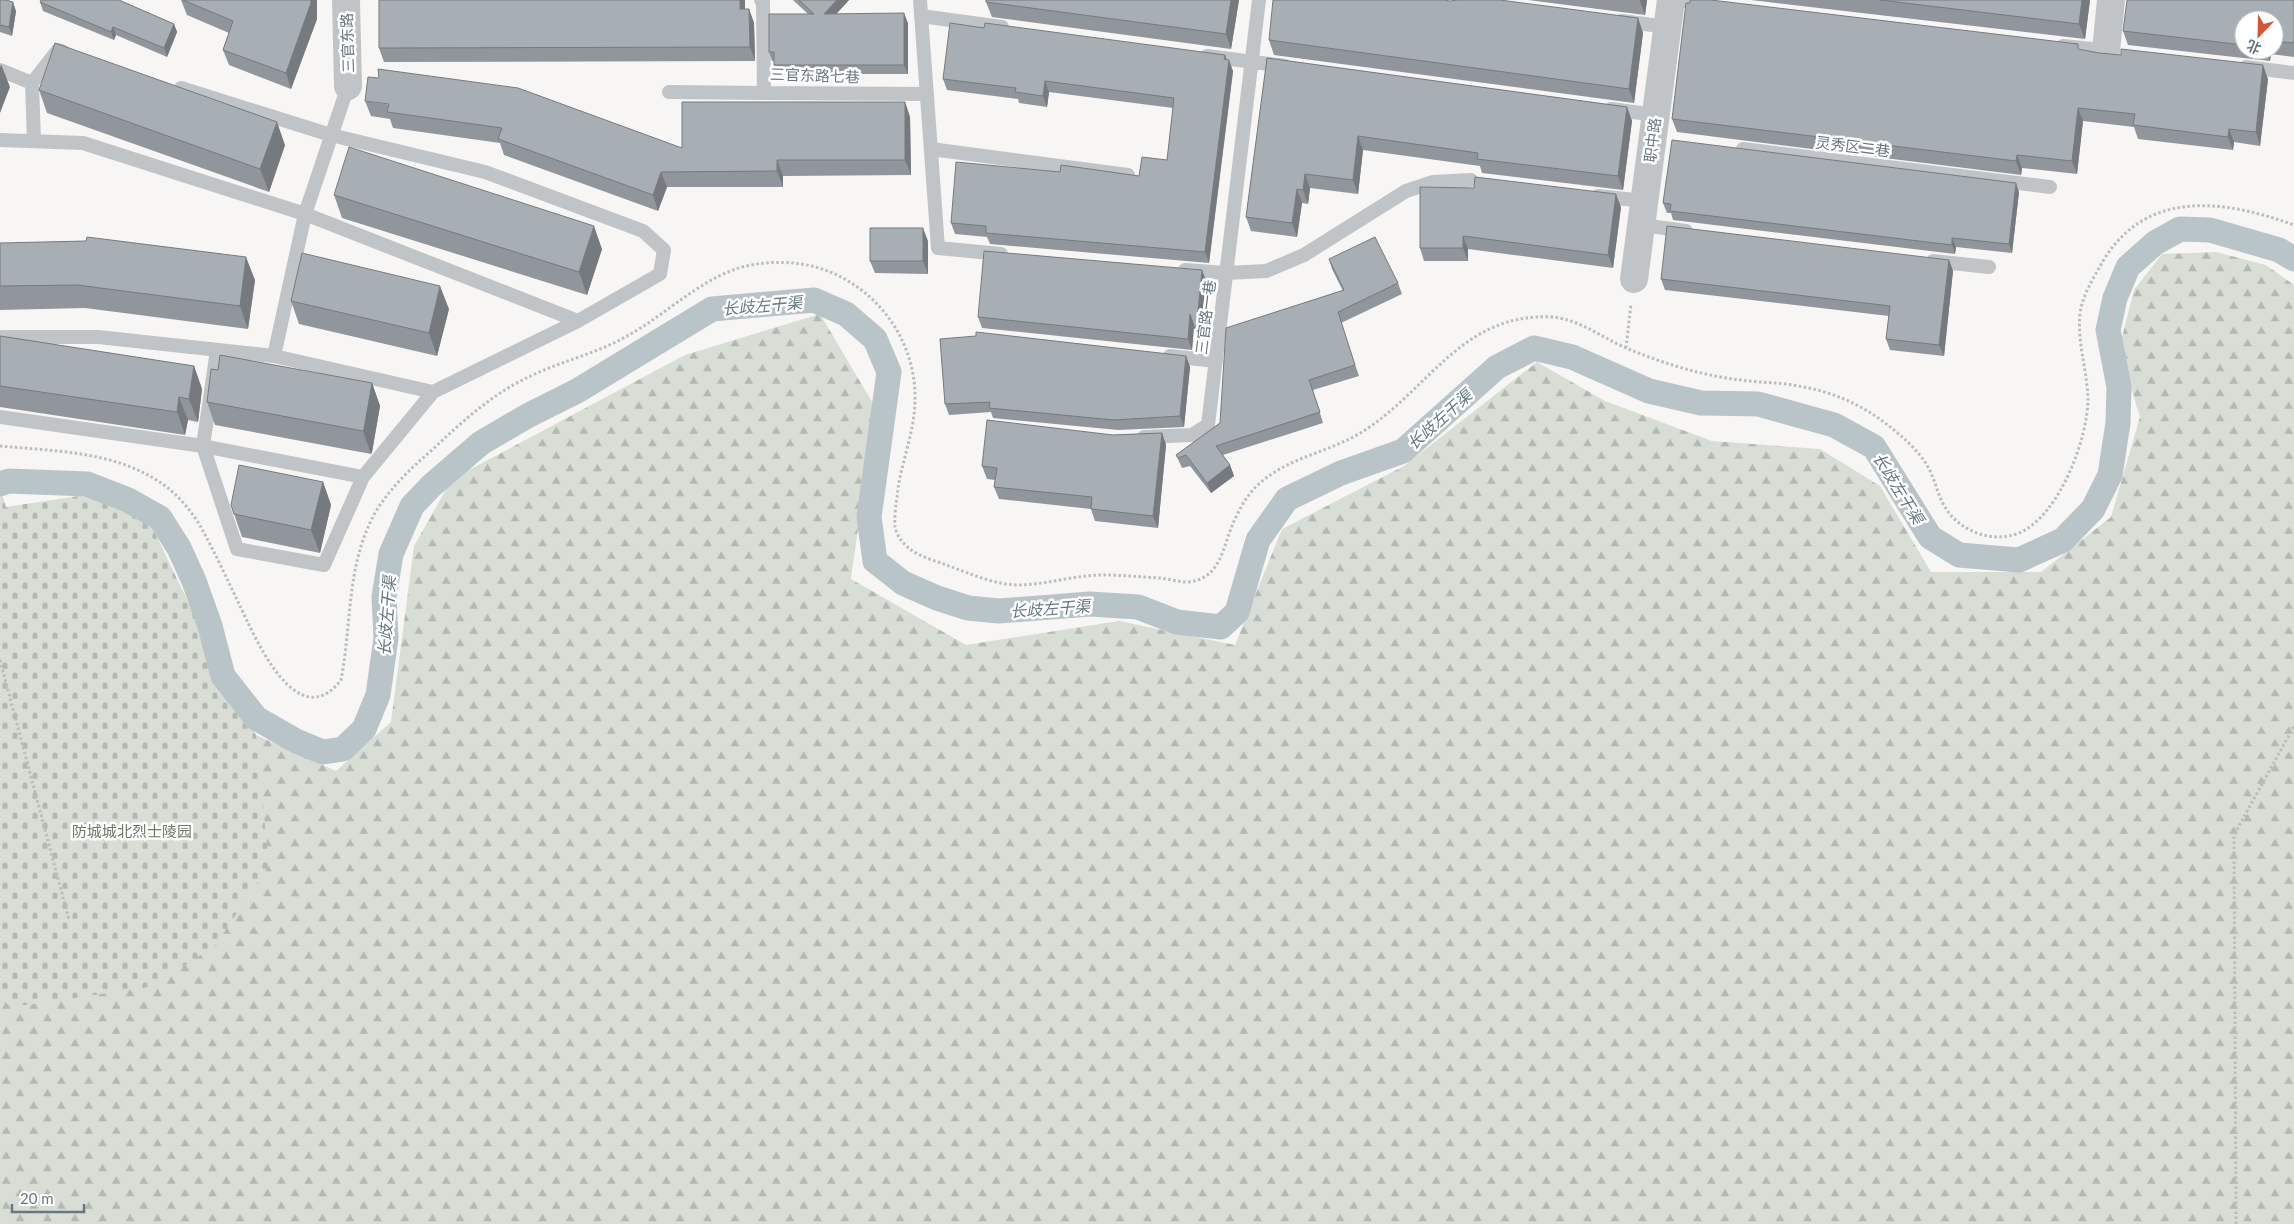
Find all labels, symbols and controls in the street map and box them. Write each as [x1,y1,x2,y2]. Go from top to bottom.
north arrow [2234,10,2284,60]
street label: 三官东路 [337,13,357,73]
text: 北 [2244,37,2263,58]
street label: 三官东路七巷 [770,64,860,86]
street label: 职中路 [1640,117,1664,163]
street label: 灵秀区二巷 [1815,132,1891,160]
street label: 三官路一巷 [1191,279,1219,355]
water label: 长歧左干渠 [721,292,805,318]
water label: 长歧左干渠 [1403,384,1477,453]
water label: 长歧左干渠 [1870,449,1929,529]
water label: 长歧左干渠 [374,573,398,657]
water label: 长歧左干渠 [1009,596,1093,620]
park label: 防城城北烈士陵园 [72,822,192,840]
scale bar [12,1182,85,1214]
text: 20 m [20,1189,54,1207]

